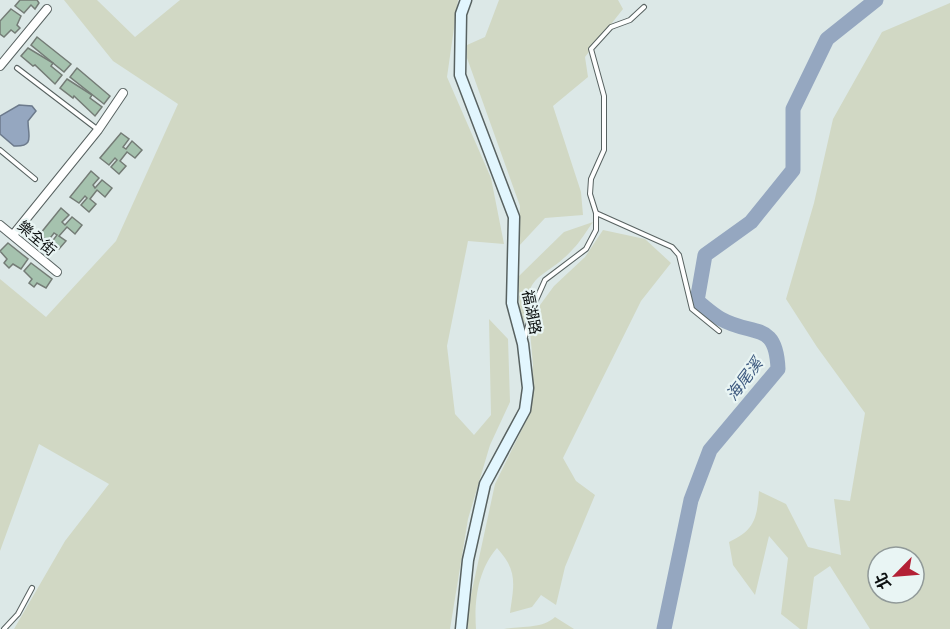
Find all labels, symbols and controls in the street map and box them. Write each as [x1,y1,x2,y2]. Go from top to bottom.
street label: 樂全街 [13,215,61,261]
street label: 福湖路 [517,288,547,336]
water label: 海尾溪 [721,352,768,405]
north arrow [866,545,926,605]
text: 北 [869,569,896,593]

